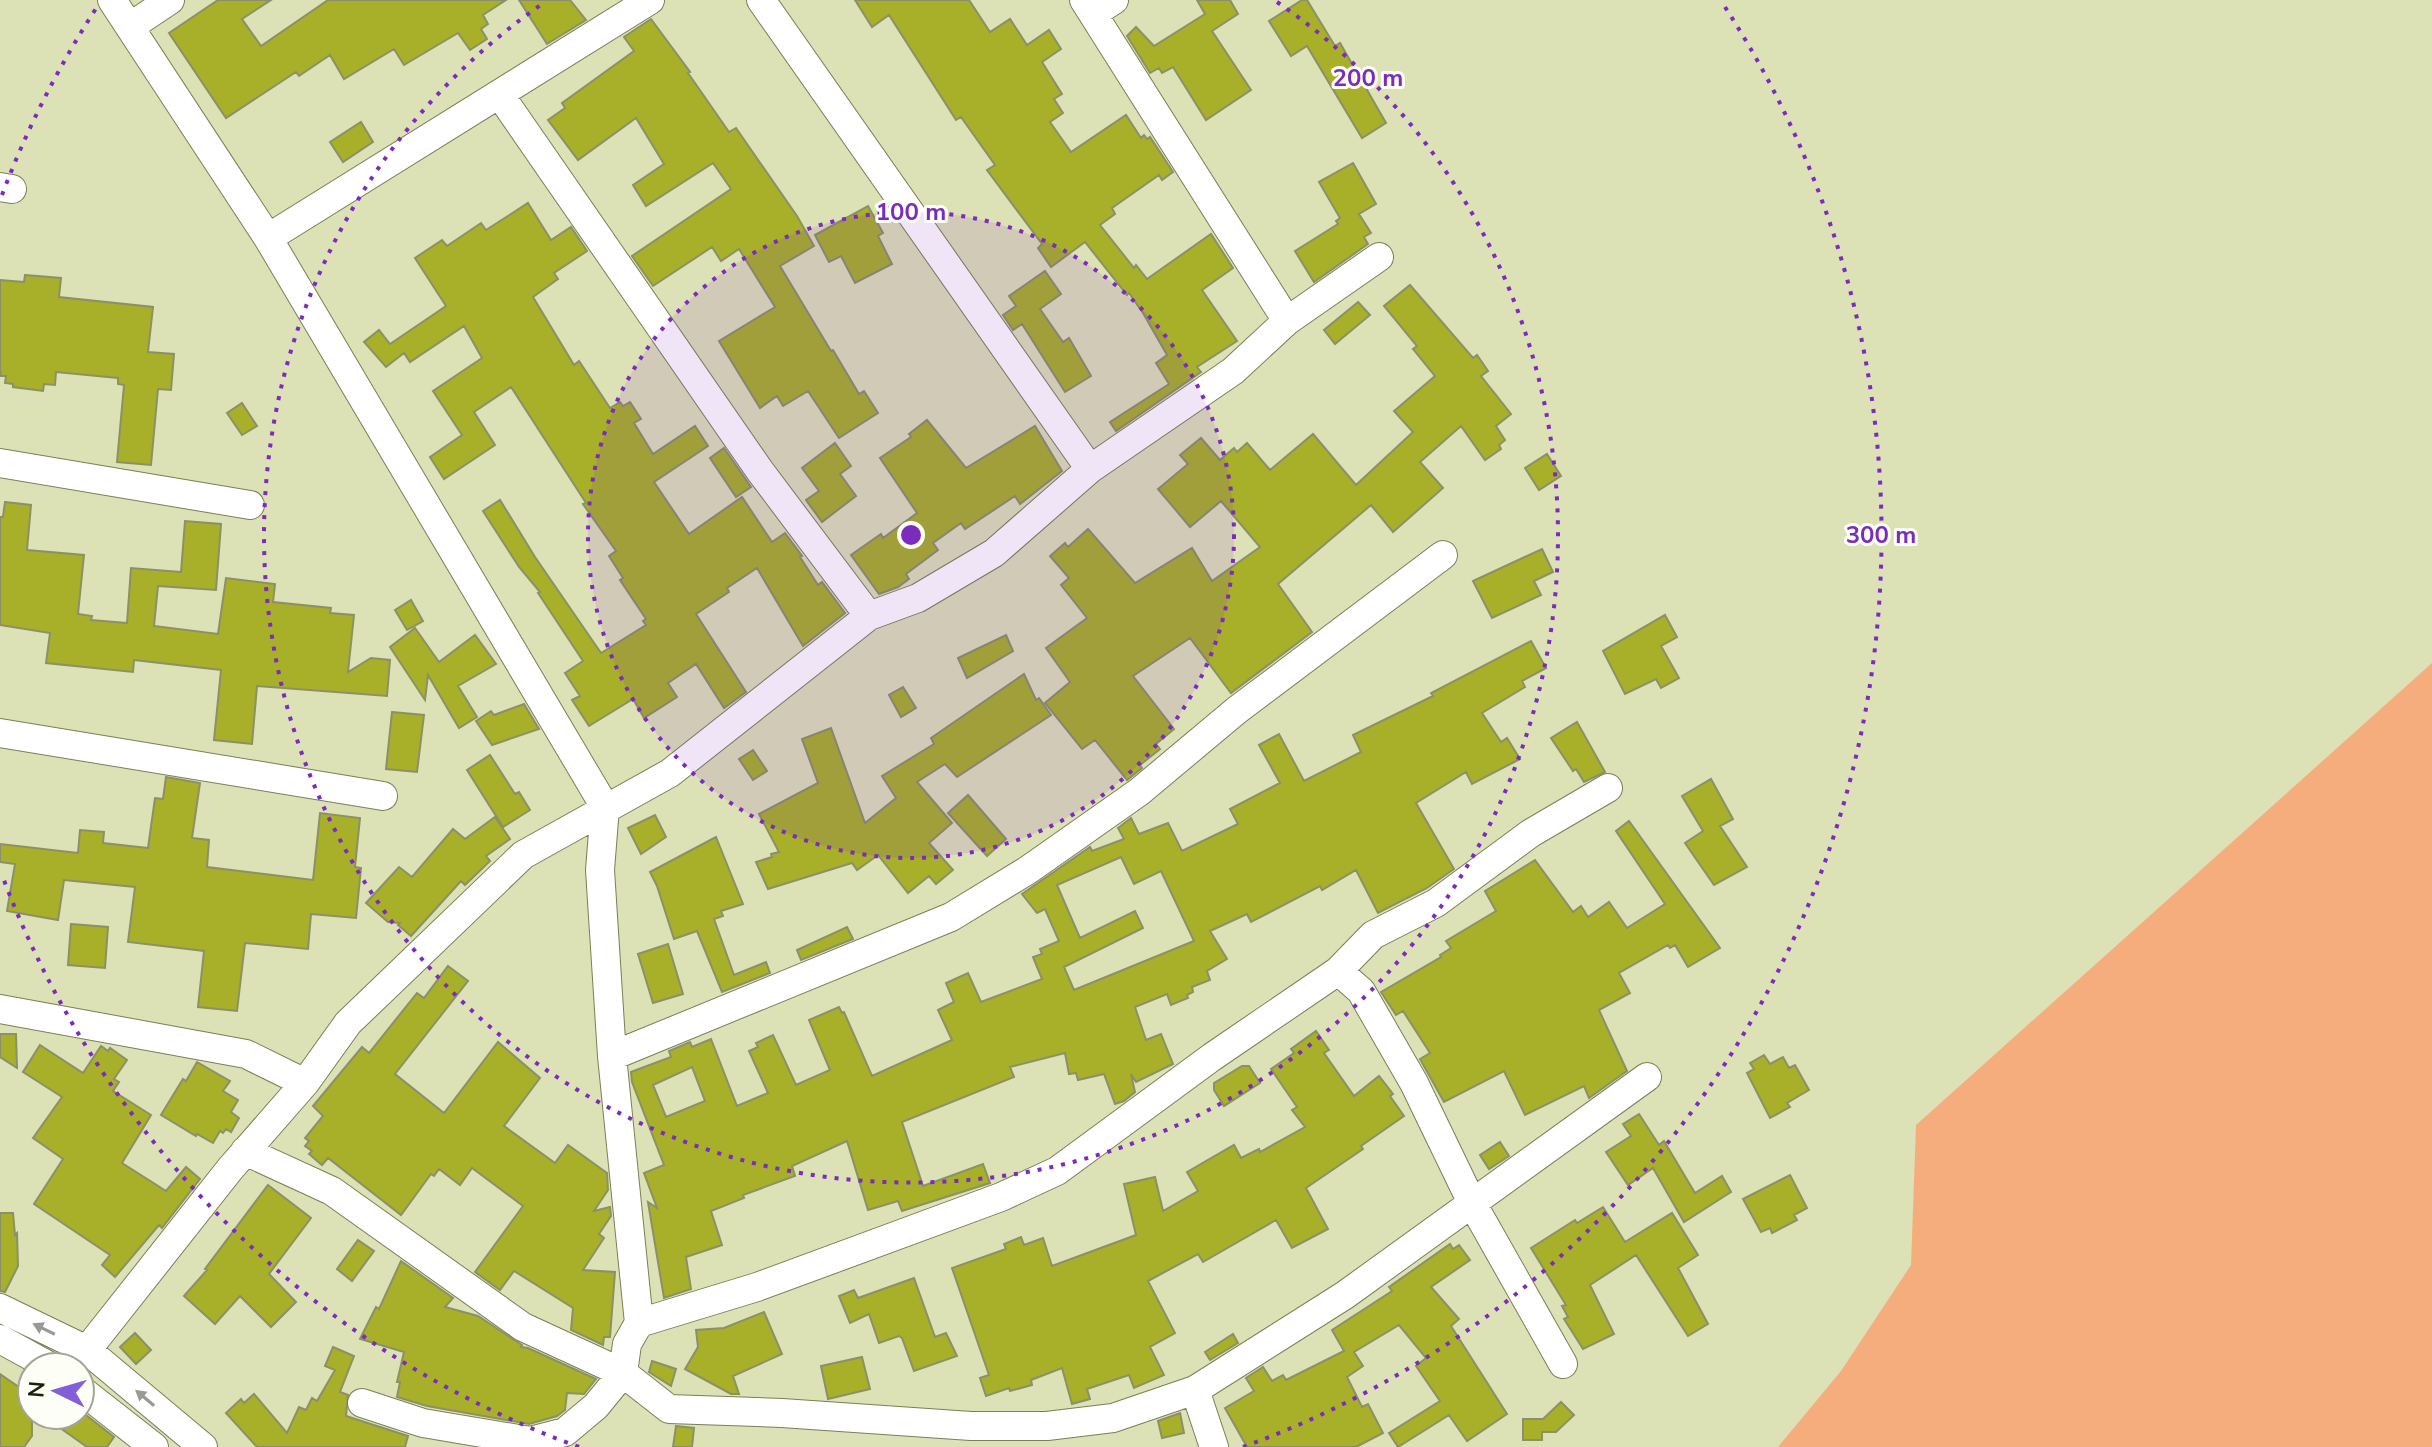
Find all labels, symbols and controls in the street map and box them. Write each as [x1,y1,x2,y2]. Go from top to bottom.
text: 200 m [1333,62,1403,94]
text: 100 m [876,196,946,228]
text: 300 m [1846,519,1916,551]
centre of rings [897,521,925,549]
one-way arrow [32,1322,55,1336]
north arrow [16,1351,96,1431]
text: N [21,1380,53,1399]
one-way arrow [135,1390,155,1407]

